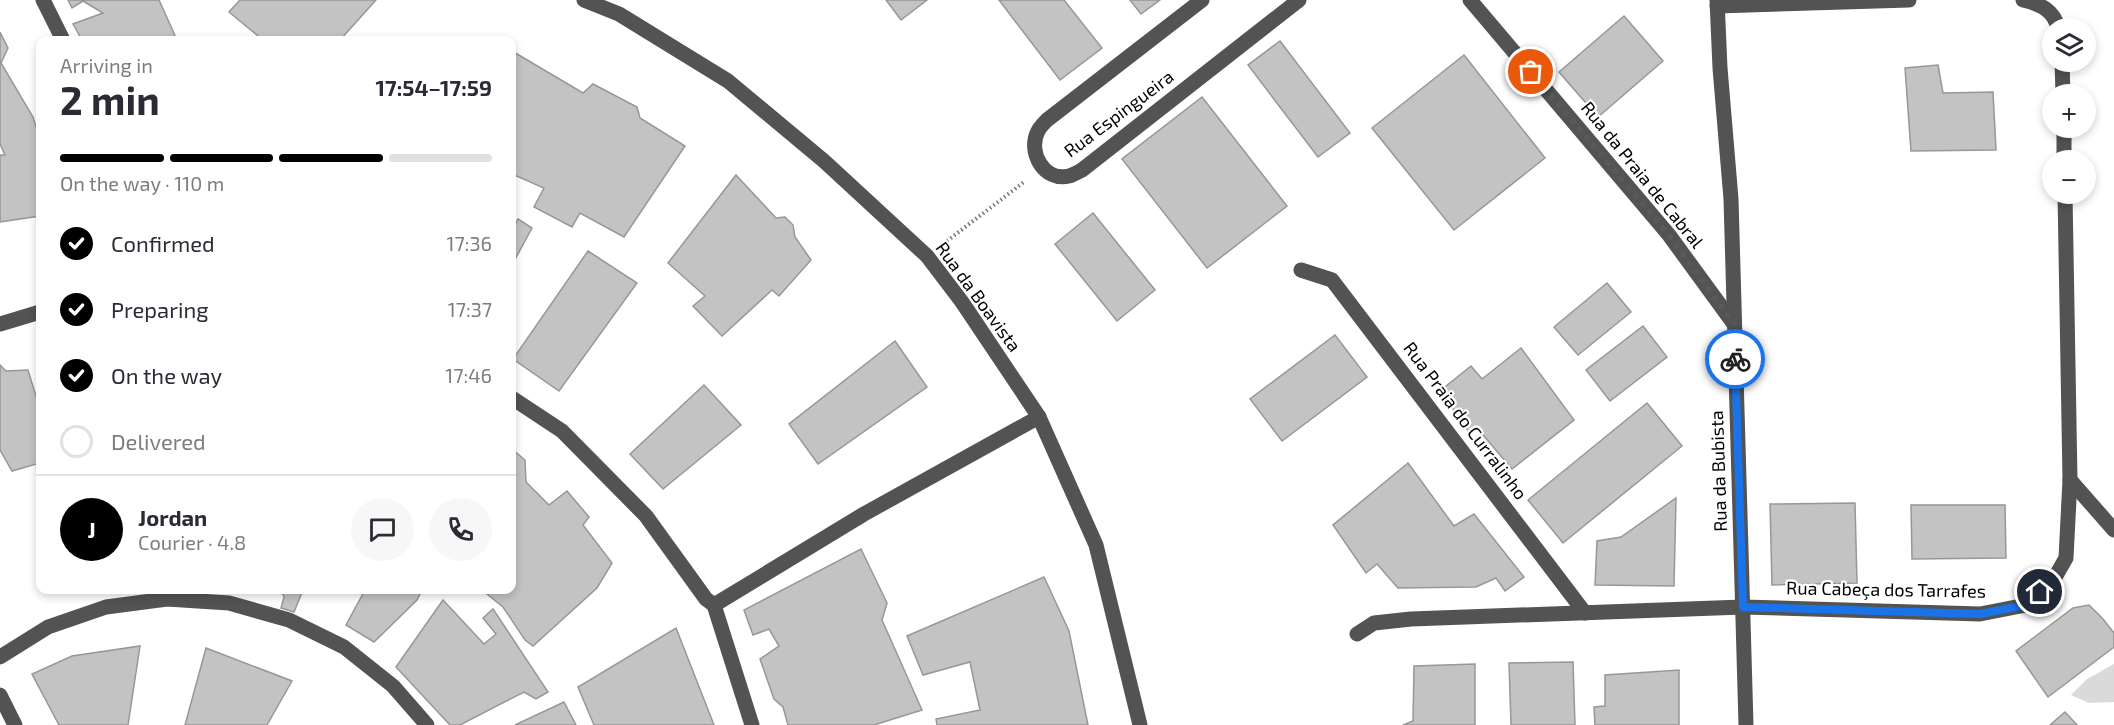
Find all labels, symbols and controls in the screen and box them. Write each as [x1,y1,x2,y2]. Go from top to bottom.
map controls [2042,18,2096,204]
button: layers [2042,18,2096,72]
pin [1505,46,1556,97]
text: Arriving in [60,53,153,77]
icon: bag [1514,55,1547,88]
street label: Rua Espingueira [1059,65,1177,162]
text: 17:54–17:59 [376,74,492,100]
text: 2 min [60,76,160,123]
button: + [2042,84,2096,138]
street label: Rua da Praia de Cabral [1577,97,1709,253]
button: − [2042,150,2096,204]
text: On the way · 110 m [60,171,224,195]
icon: check [60,227,93,260]
text: Confirmed [111,230,215,256]
text: 17:36 [447,231,492,255]
street label: Rua da Boavista [932,237,1026,356]
icon: check [60,293,93,326]
text: Preparing [111,296,209,322]
text: 17:37 [448,297,492,321]
courier [1705,329,1765,389]
street label: Rua Praia do Curralinho [1399,337,1532,504]
icon: bike [1719,343,1752,376]
icon: check [60,359,93,392]
text: On the way [111,362,222,388]
text: 17:46 [445,363,492,387]
street label: Rua da Bubista [1705,410,1731,532]
text: Delivered [111,428,206,454]
button: chat [351,498,414,561]
button: phone [429,498,492,561]
text: Jordan [138,504,207,530]
text: J [87,516,96,542]
text: Courier · 4.8 [138,530,246,554]
pin [2014,566,2065,617]
icon: home [2023,575,2056,608]
street label: Rua Cabeça dos Tarrafes [1786,576,1986,603]

